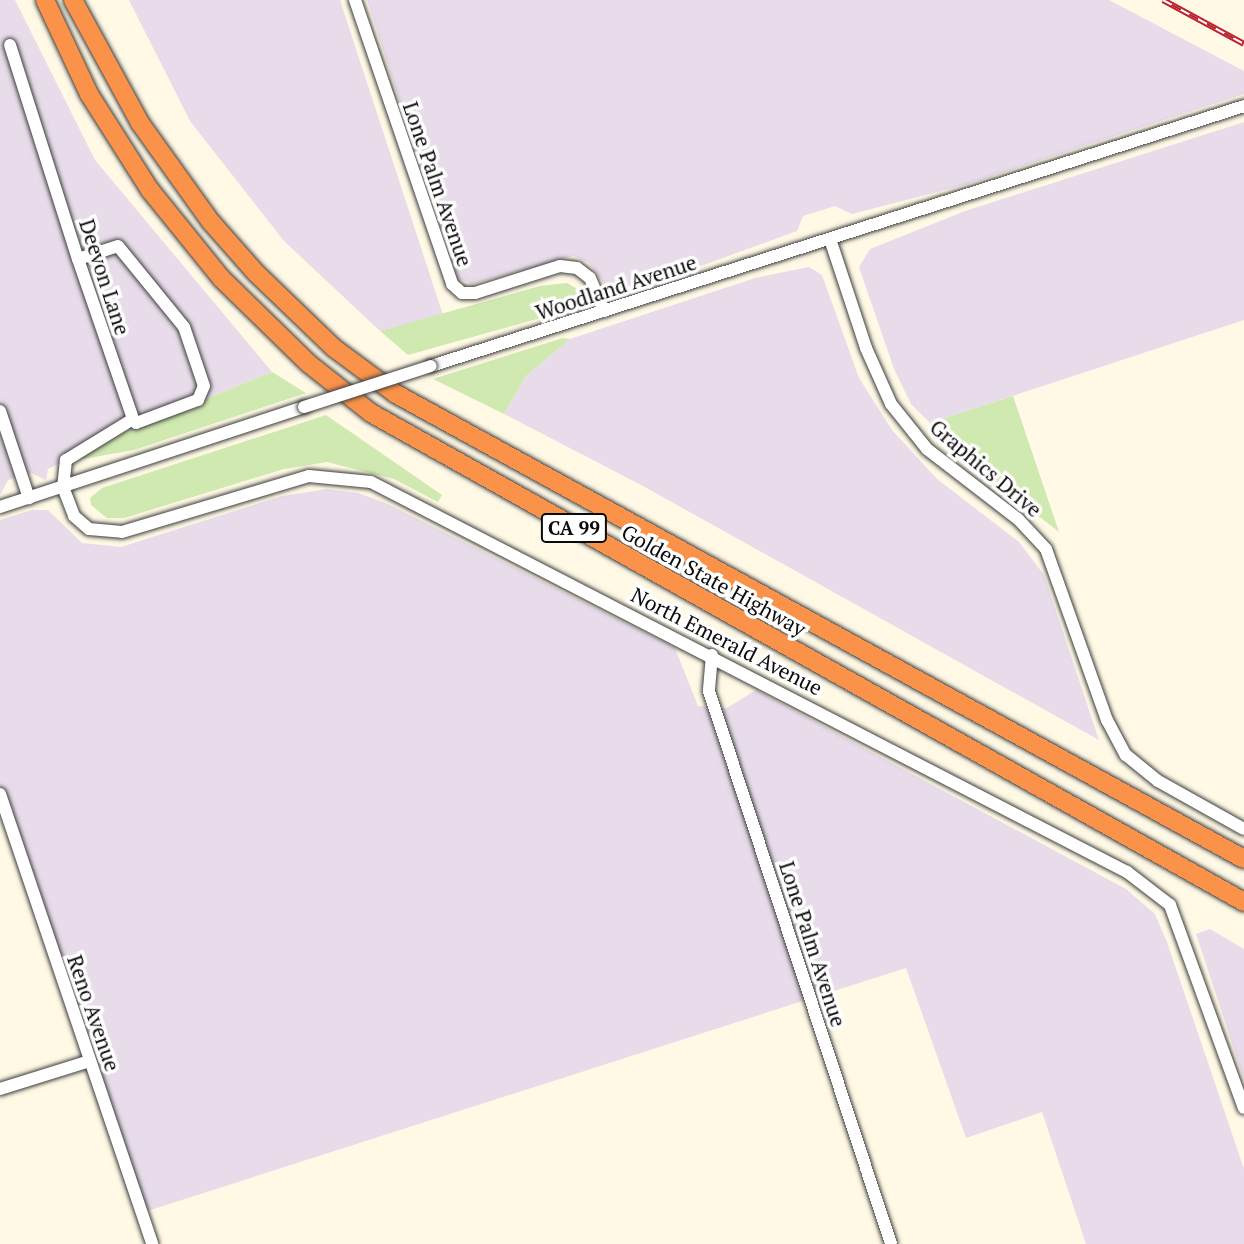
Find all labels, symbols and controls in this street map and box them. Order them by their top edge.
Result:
street label: Lone Palm Avenue [398,98,478,270]
street label: Deevon Lane [74,216,136,338]
street label: Woodland Avenue [532,249,700,325]
street label: Graphics Drive [925,414,1047,522]
road number: CA 99 [541,512,607,544]
street label: Golden State Highway [617,519,811,641]
street label: North Emerald Avenue [627,582,827,700]
street label: Lone Palm Avenue [774,858,852,1030]
street label: Reno Avenue [62,951,126,1075]

